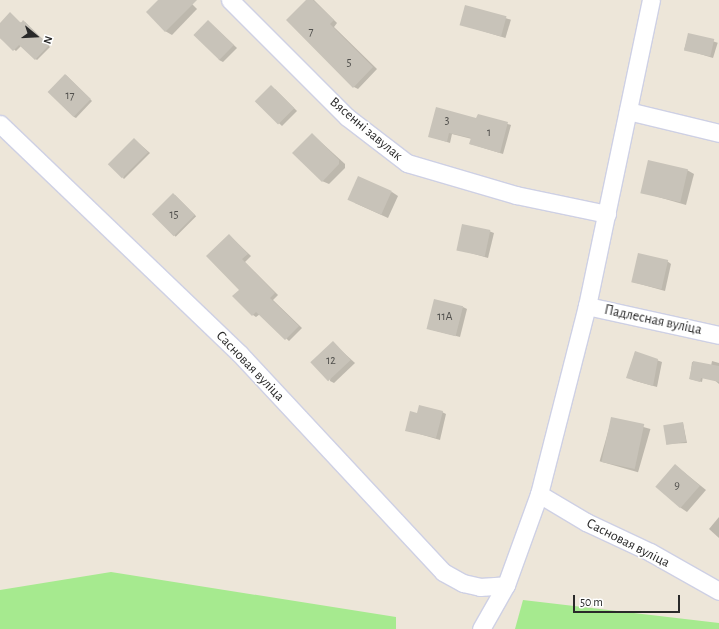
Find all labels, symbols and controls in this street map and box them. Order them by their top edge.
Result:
north arrow [16,16,56,56]
house number: 7 [308,25,314,39]
text: N [41,35,54,45]
house number: 5 [346,56,352,70]
house number: 17 [65,89,75,103]
street label: Вясенні завулак [326,94,406,164]
house number: 3 [445,114,449,128]
house number: 1 [487,126,491,140]
house number: 15 [169,208,179,222]
street label: Падлесная вуліца [603,301,703,339]
house number: 11А [437,310,453,324]
street label: Сасновая вуліца [212,327,288,405]
house number: 12 [326,354,336,368]
house number: 9 [674,479,680,493]
street label: Сасновая вуліца [584,515,672,571]
scale bar [575,587,682,613]
text: 50 m [580,596,603,608]

